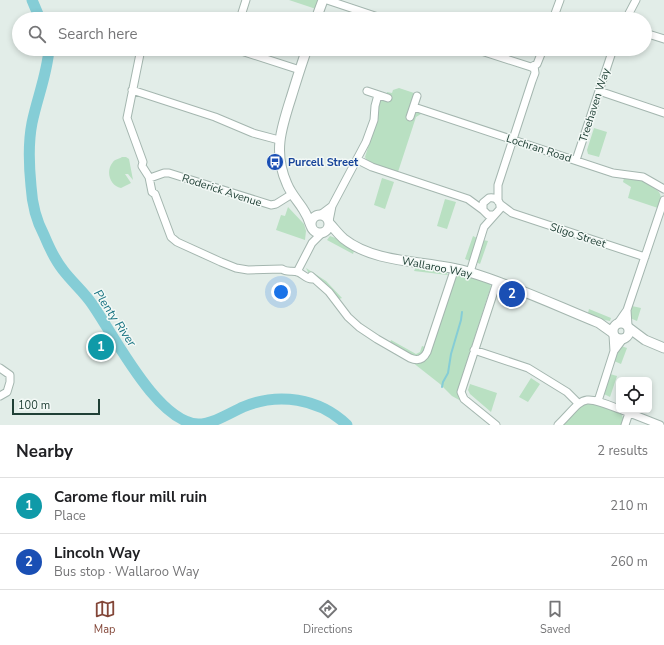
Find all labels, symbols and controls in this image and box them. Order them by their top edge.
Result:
search box [12,12,652,56]
icon: search [26,23,48,45]
text: Search here [58,24,138,44]
street label: Treehaven Way [575,66,614,144]
street label: Lochran Road [504,131,573,166]
bus stop icon: Purcell Street [265,152,285,172]
place label: Purcell Street [288,155,359,170]
street label: Roderick Avenue [180,171,264,210]
street label: Sligo Street [548,219,608,252]
street label: Wallaroo Way [400,253,474,282]
pin: 2 [499,279,525,309]
your location [271,282,291,302]
water label: Plenty River [90,286,140,350]
pin: 1 [88,332,114,362]
map controls [616,377,652,413]
button: locate [616,377,652,413]
scale bar [12,397,100,416]
text: 100 m [18,398,50,413]
text: Nearby [16,440,73,463]
text: 2 results [597,442,648,460]
text: Carome flour mill ruin [54,487,207,507]
text: 1 [25,497,33,515]
text: 210 m [610,497,648,515]
text: Place [54,507,86,525]
text: Lincoln Way [54,543,140,563]
text: 2 [25,553,33,571]
text: 260 m [610,553,648,571]
text: Bus stop · Wallaroo Way [54,563,199,581]
tab: Map [94,598,116,637]
tab: Directions [303,598,353,637]
tab: Saved [540,598,570,637]

